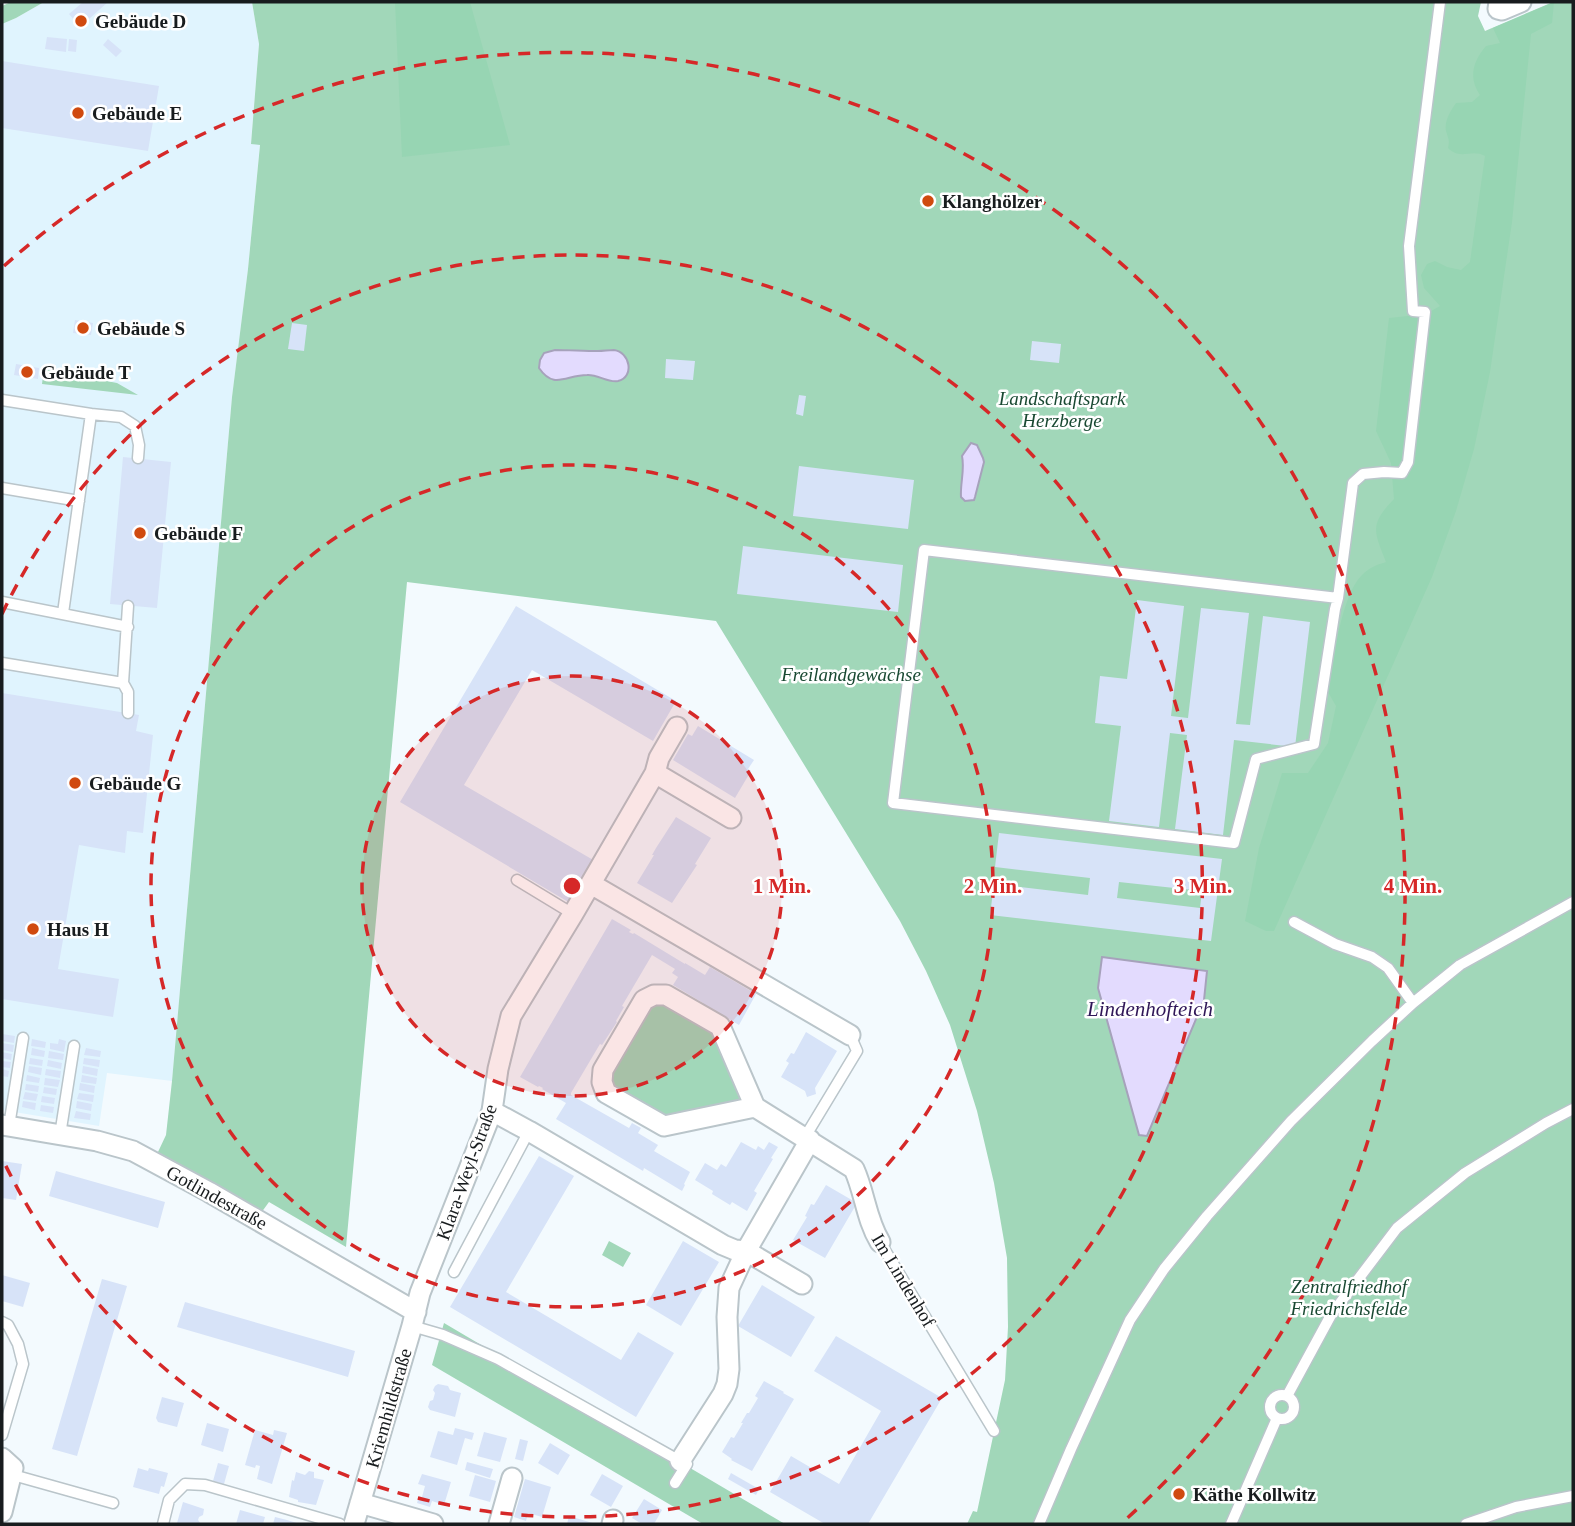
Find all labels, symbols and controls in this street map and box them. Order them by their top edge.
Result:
place label: Gebäude D [95,11,186,32]
marker: Gebäude D [73,13,89,29]
place label: Gebäude E [92,103,182,124]
marker: Gebäude E [70,105,86,121]
place label: Klanghölzer [942,191,1043,212]
marker: Klanghölzer [920,193,936,209]
place label: Gebäude S [97,318,185,339]
marker: Gebäude S [75,320,91,336]
place label: Gebäude T [41,362,131,383]
marker: Gebäude T [19,364,35,380]
park label: Landschaftspark Herzberge [998,388,1126,431]
place label: Gebäude F [154,523,243,544]
marker: Gebäude F [132,525,148,541]
park label: Freilandgewächse [780,664,921,685]
place label: Gebäude G [89,773,182,794]
marker: Gebäude G [67,775,83,791]
centre of rings [560,874,584,898]
text: 1 Min. [753,874,811,898]
text: 2 Min. [964,874,1022,898]
text: 3 Min. [1174,874,1232,898]
text: 4 Min. [1384,874,1442,898]
place label: Haus H [47,919,109,940]
marker: Haus H [25,921,41,937]
water label: Lindenhofteich [1086,997,1213,1021]
street label: Klara-Weyl-Straße [432,1101,501,1243]
street label: Gotlindestraße [163,1161,271,1234]
street label: Im Lindenhof [868,1230,940,1331]
park label: Zentralfriedhof Friedrichsfelde [1289,1276,1410,1319]
street label: Kriemhildstraße [361,1346,416,1470]
place label: Käthe Kollwitz [1193,1484,1317,1505]
marker: Käthe Kollwitz [1171,1486,1187,1502]

